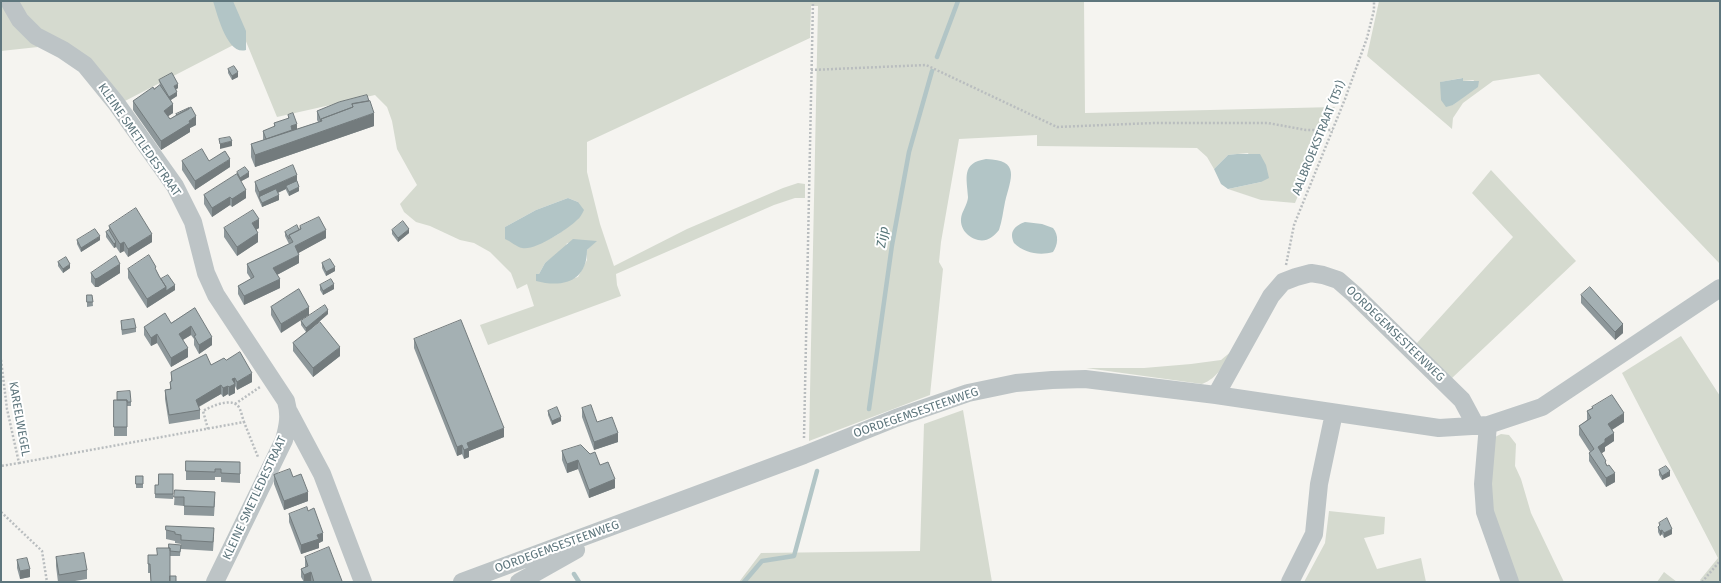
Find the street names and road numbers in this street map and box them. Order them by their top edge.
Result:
street label: AALBROEKSTRAAT (T51) [1289,79,1349,197]
street label: KLEINE SMETLEDESTRAAT [94,81,184,199]
street label: OORDEGEMSESTEENWEG [1343,283,1447,385]
street label: KAREELWEGEL [5,380,33,458]
street label: OORDEGEMSESTEENWEG [852,385,980,441]
street label: KLEINE SMETLEDESTRAAT [220,434,290,562]
street label: OORDEGEMSESTEENWEG [493,518,621,576]

